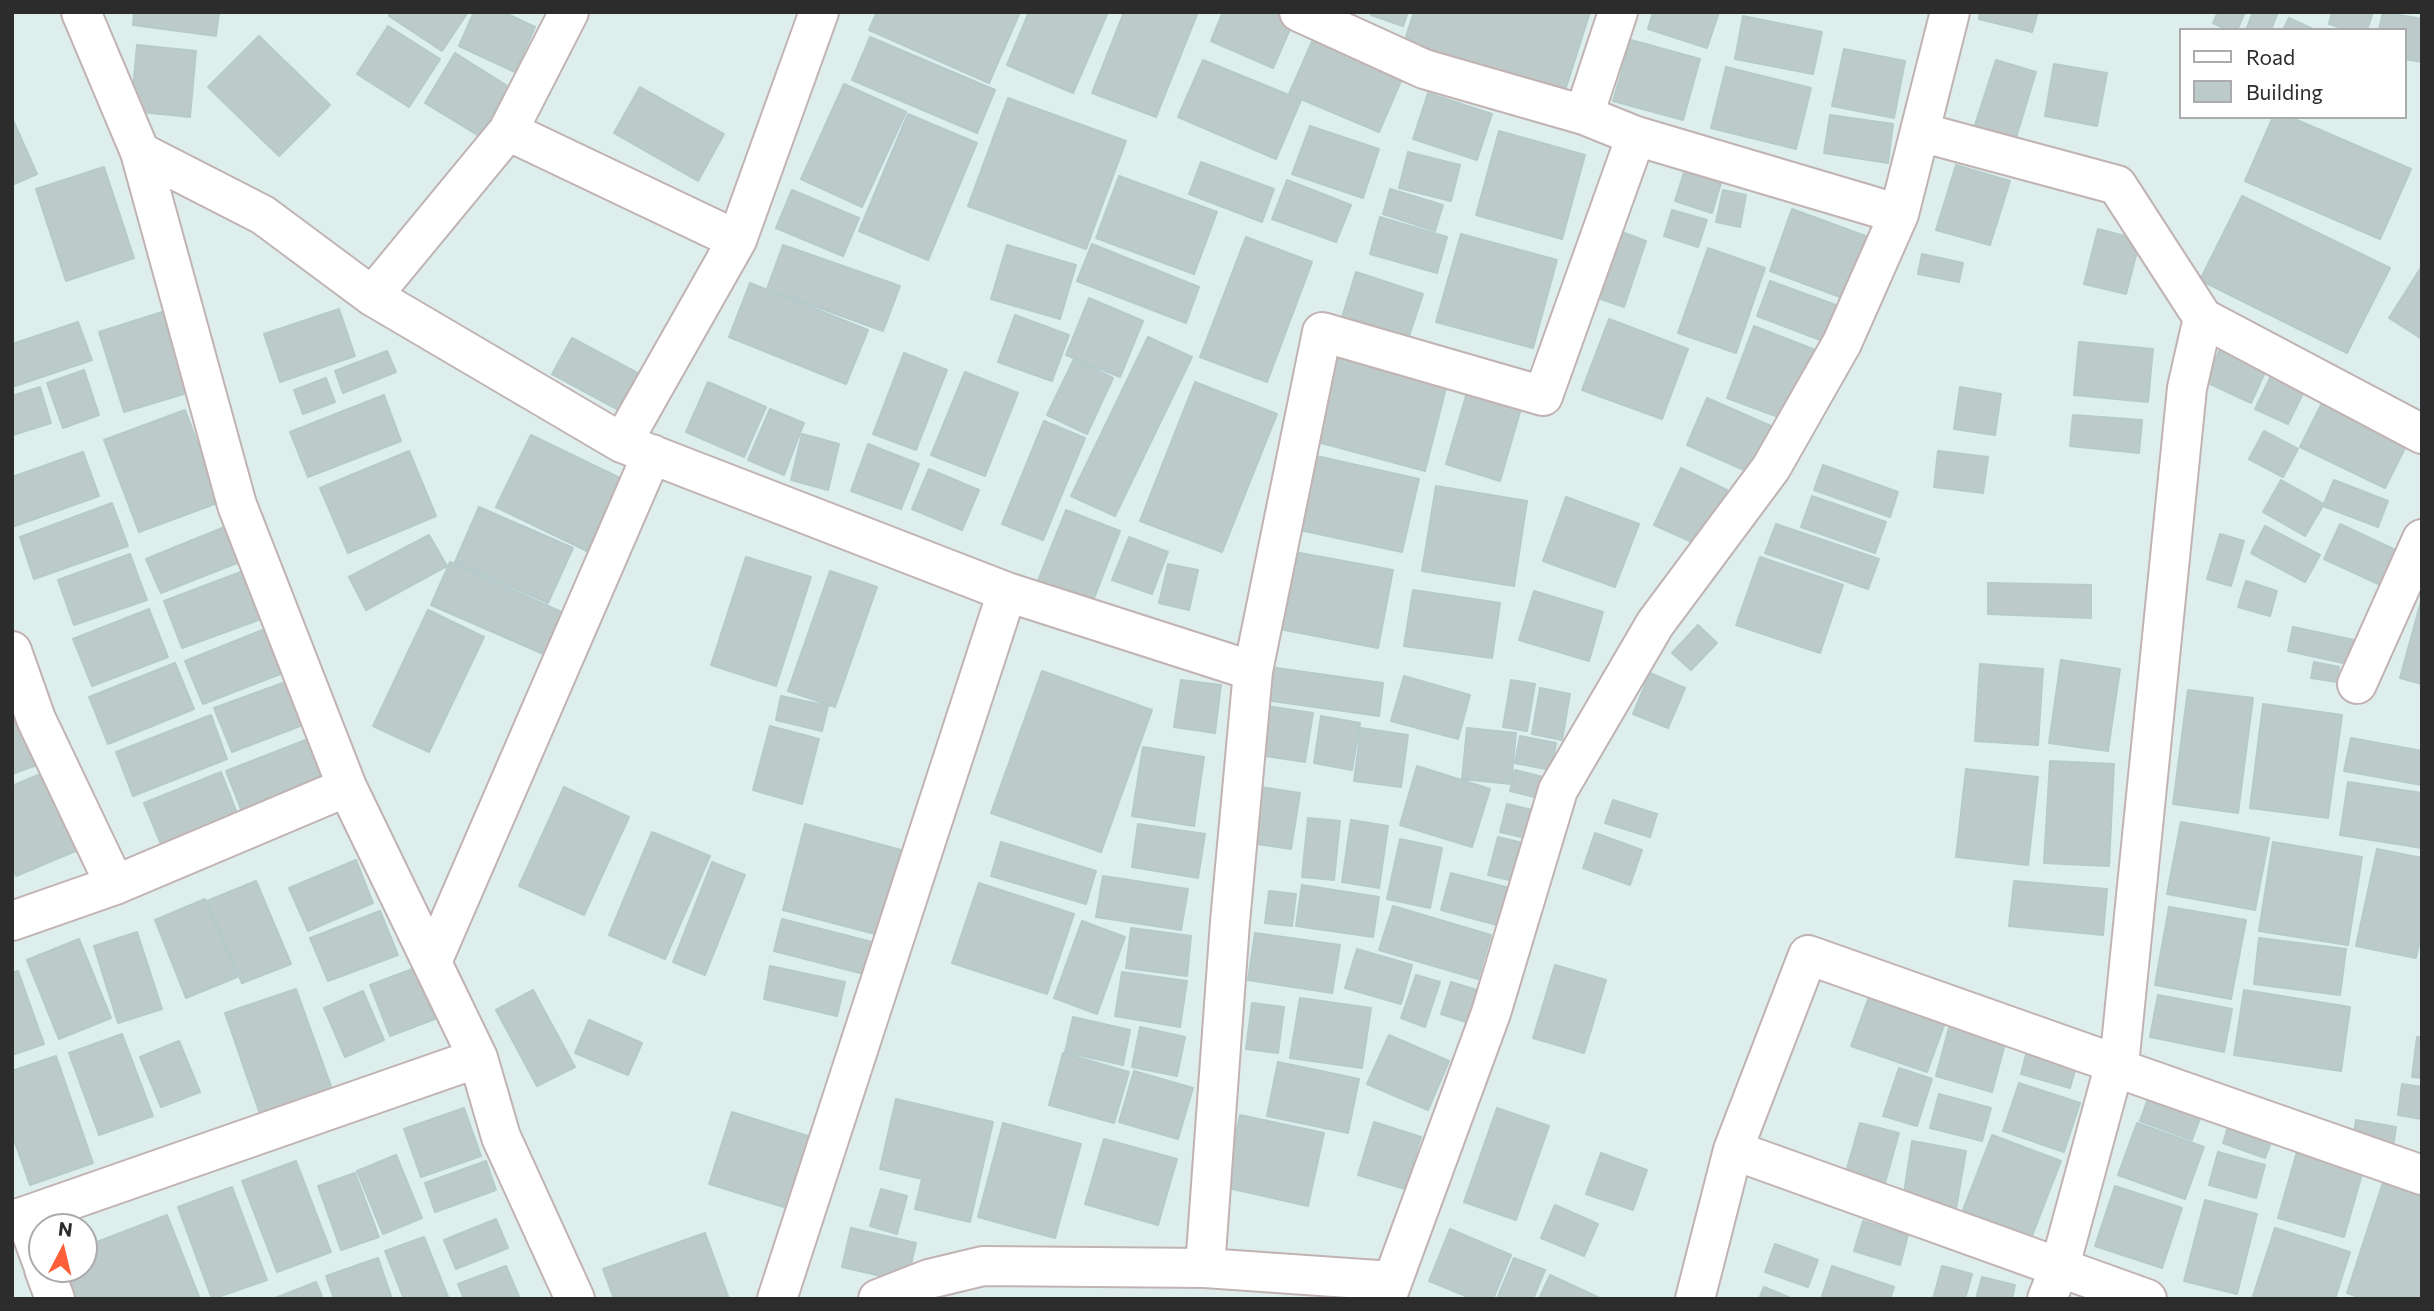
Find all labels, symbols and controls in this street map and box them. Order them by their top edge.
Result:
legend [2178,28,2406,119]
text: Road [2246,44,2295,69]
text: Building [2246,79,2323,104]
north arrow [28,1213,98,1283]
text: N [57,1216,74,1241]

